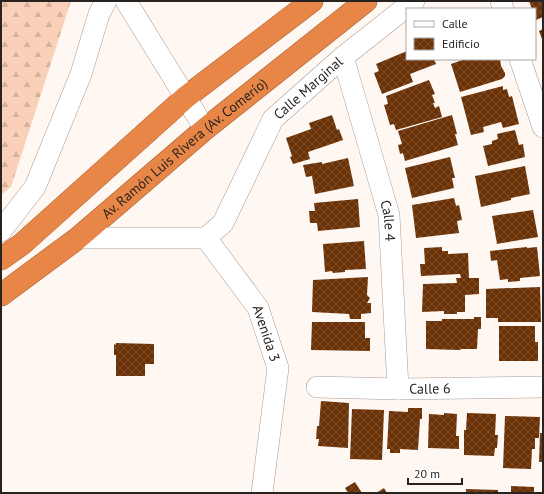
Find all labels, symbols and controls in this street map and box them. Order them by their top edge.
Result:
legend [406,8,536,60]
text: Calle [442,16,468,31]
text: Edificio [442,36,480,51]
street label: Calle Marginal [270,52,347,123]
street label: Av. Ramón Luis Rivera (Av. Comerío) [98,74,271,223]
street label: Calle 4 [376,198,399,242]
street label: Avenida 3 [249,303,284,364]
street label: Calle 6 [409,379,451,398]
scale bar [408,460,462,486]
text: 20 m [414,466,440,481]

